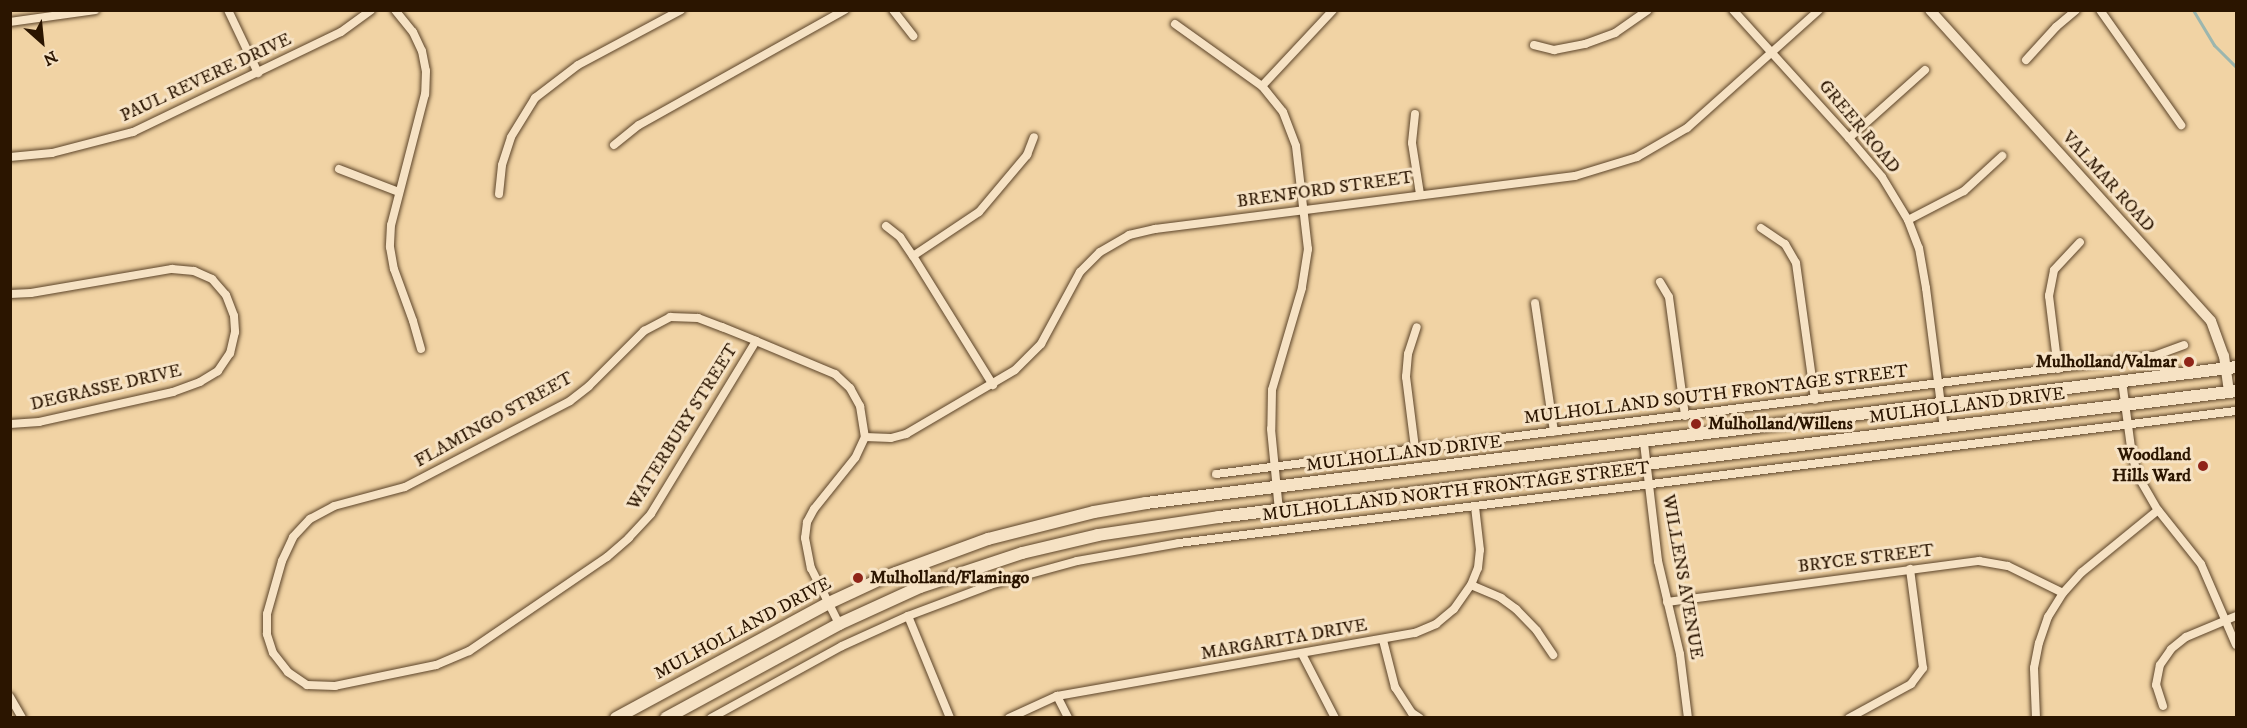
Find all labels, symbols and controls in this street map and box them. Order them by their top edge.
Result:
north arrow [12,12,72,72]
street label: PAUL REVERE DRIVE [117,29,295,127]
text: N [40,46,61,70]
street label: GREER ROAD [1814,76,1904,178]
street label: VALMAR ROAD [2057,127,2159,237]
street label: BRENFORD STREET [1235,167,1415,213]
street label: WATERBURY STREET [623,340,743,514]
place label: Mulholland/Valmar [2036,351,2177,373]
marker: Mulholland/Valmar [2182,355,2196,369]
street label: DEGRASSE DRIVE [28,360,184,416]
street label: MULHOLLAND SOUTH FRONTAGE STREET [1523,361,1909,429]
street label: FLAMINGO STREET [411,368,577,472]
street label: MULHOLLAND DRIVE [1868,383,2066,429]
place label: Mulholland/Willens [1708,413,1853,435]
marker: Mulholland/Willens [1689,417,1703,431]
street label: MULHOLLAND DRIVE [1305,431,1503,477]
place label: Woodland Hills Ward [2112,445,2191,488]
street label: MULHOLLAND NORTH FRONTAGE STREET [1261,457,1651,527]
marker: Woodland Hills Ward [2196,459,2210,473]
street label: WILLENS AVENUE [1657,493,1707,661]
street label: BRYCE STREET [1797,540,1935,578]
place label: Mulholland/Flamingo [870,567,1029,589]
marker: Mulholland/Flamingo [851,571,865,585]
street label: MULHOLLAND DRIVE [651,573,835,685]
street label: MARGARITA DRIVE [1199,615,1369,665]

